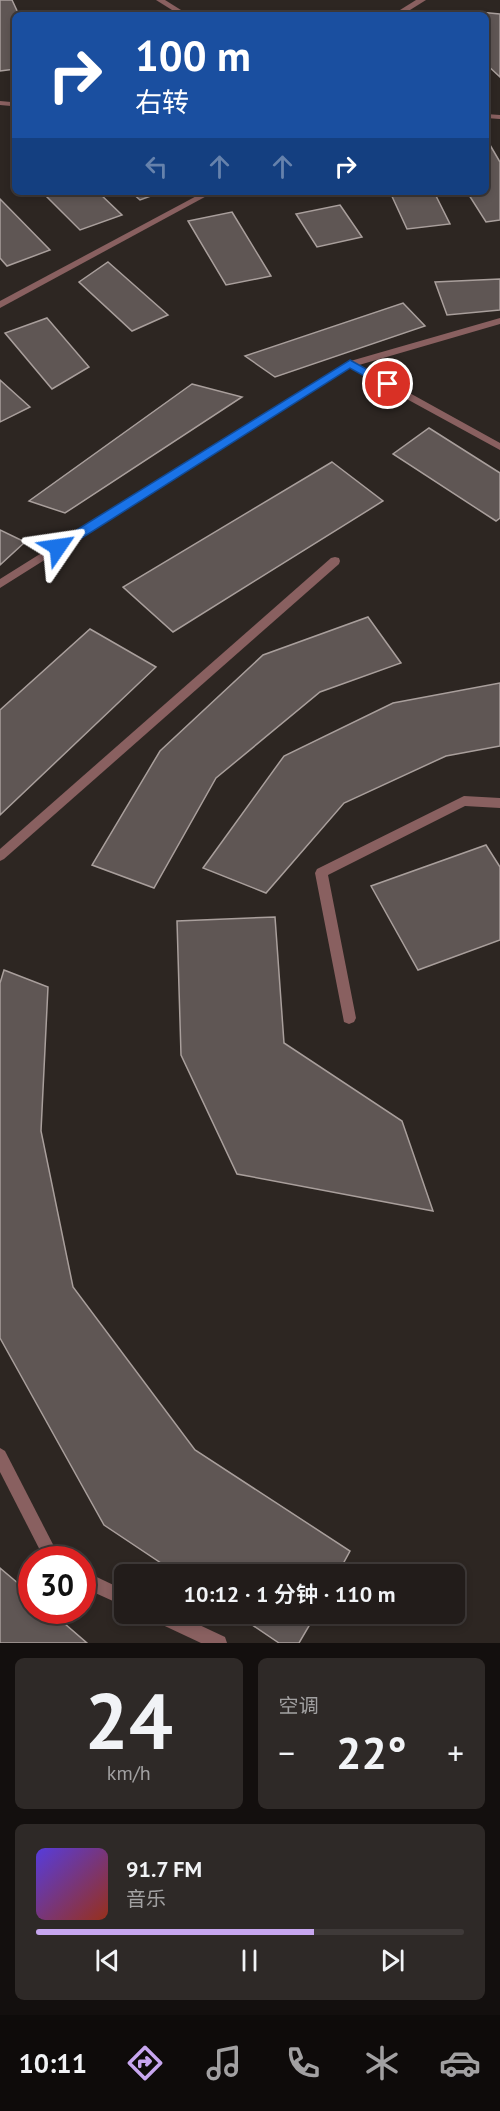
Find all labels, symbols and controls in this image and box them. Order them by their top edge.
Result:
text: 100 m [135,28,251,83]
icon: right [36,36,114,114]
text: 右转 [135,85,189,119]
icon: left [140,150,173,183]
icon: ahead [203,150,236,183]
icon: ahead [266,150,299,183]
icon: right [329,150,362,183]
pin [362,358,413,409]
icon: arrive [371,367,404,400]
position arrow [26,515,90,579]
speed limit sign: 30 [18,1546,96,1624]
text: 10:12 · 1 分钟 · 110 m [184,1580,395,1608]
text: 24 [85,1670,173,1771]
text: 空调 [279,1693,319,1719]
text: 22° [336,1723,407,1781]
text: − [279,1731,295,1774]
text: + [447,1731,464,1774]
text: km/h [107,1760,151,1786]
text: 91.7 FM [126,1855,202,1883]
text: 音乐 [126,1886,166,1912]
icon: previous [91,1944,124,1977]
icon: pause [233,1944,266,1977]
icon: next [376,1944,409,1977]
icon: directions [124,2042,166,2084]
icon: music [203,2042,245,2084]
icon: phone [282,2042,324,2084]
icon: climate [361,2042,403,2084]
icon: car [439,2042,481,2084]
text: 10:11 [18,2046,87,2080]

